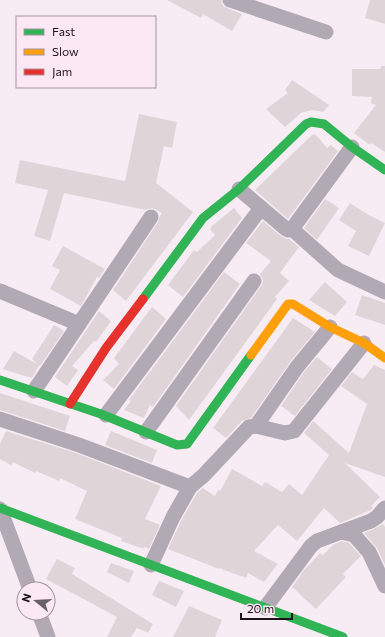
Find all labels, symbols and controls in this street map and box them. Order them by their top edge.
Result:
legend [16,16,156,88]
text: Fast [52,24,75,38]
text: Slow [52,44,79,58]
text: Jam [52,64,72,79]
north arrow [16,581,56,621]
text: N [19,592,33,604]
scale bar [241,595,292,621]
text: 20 m [247,601,274,615]

